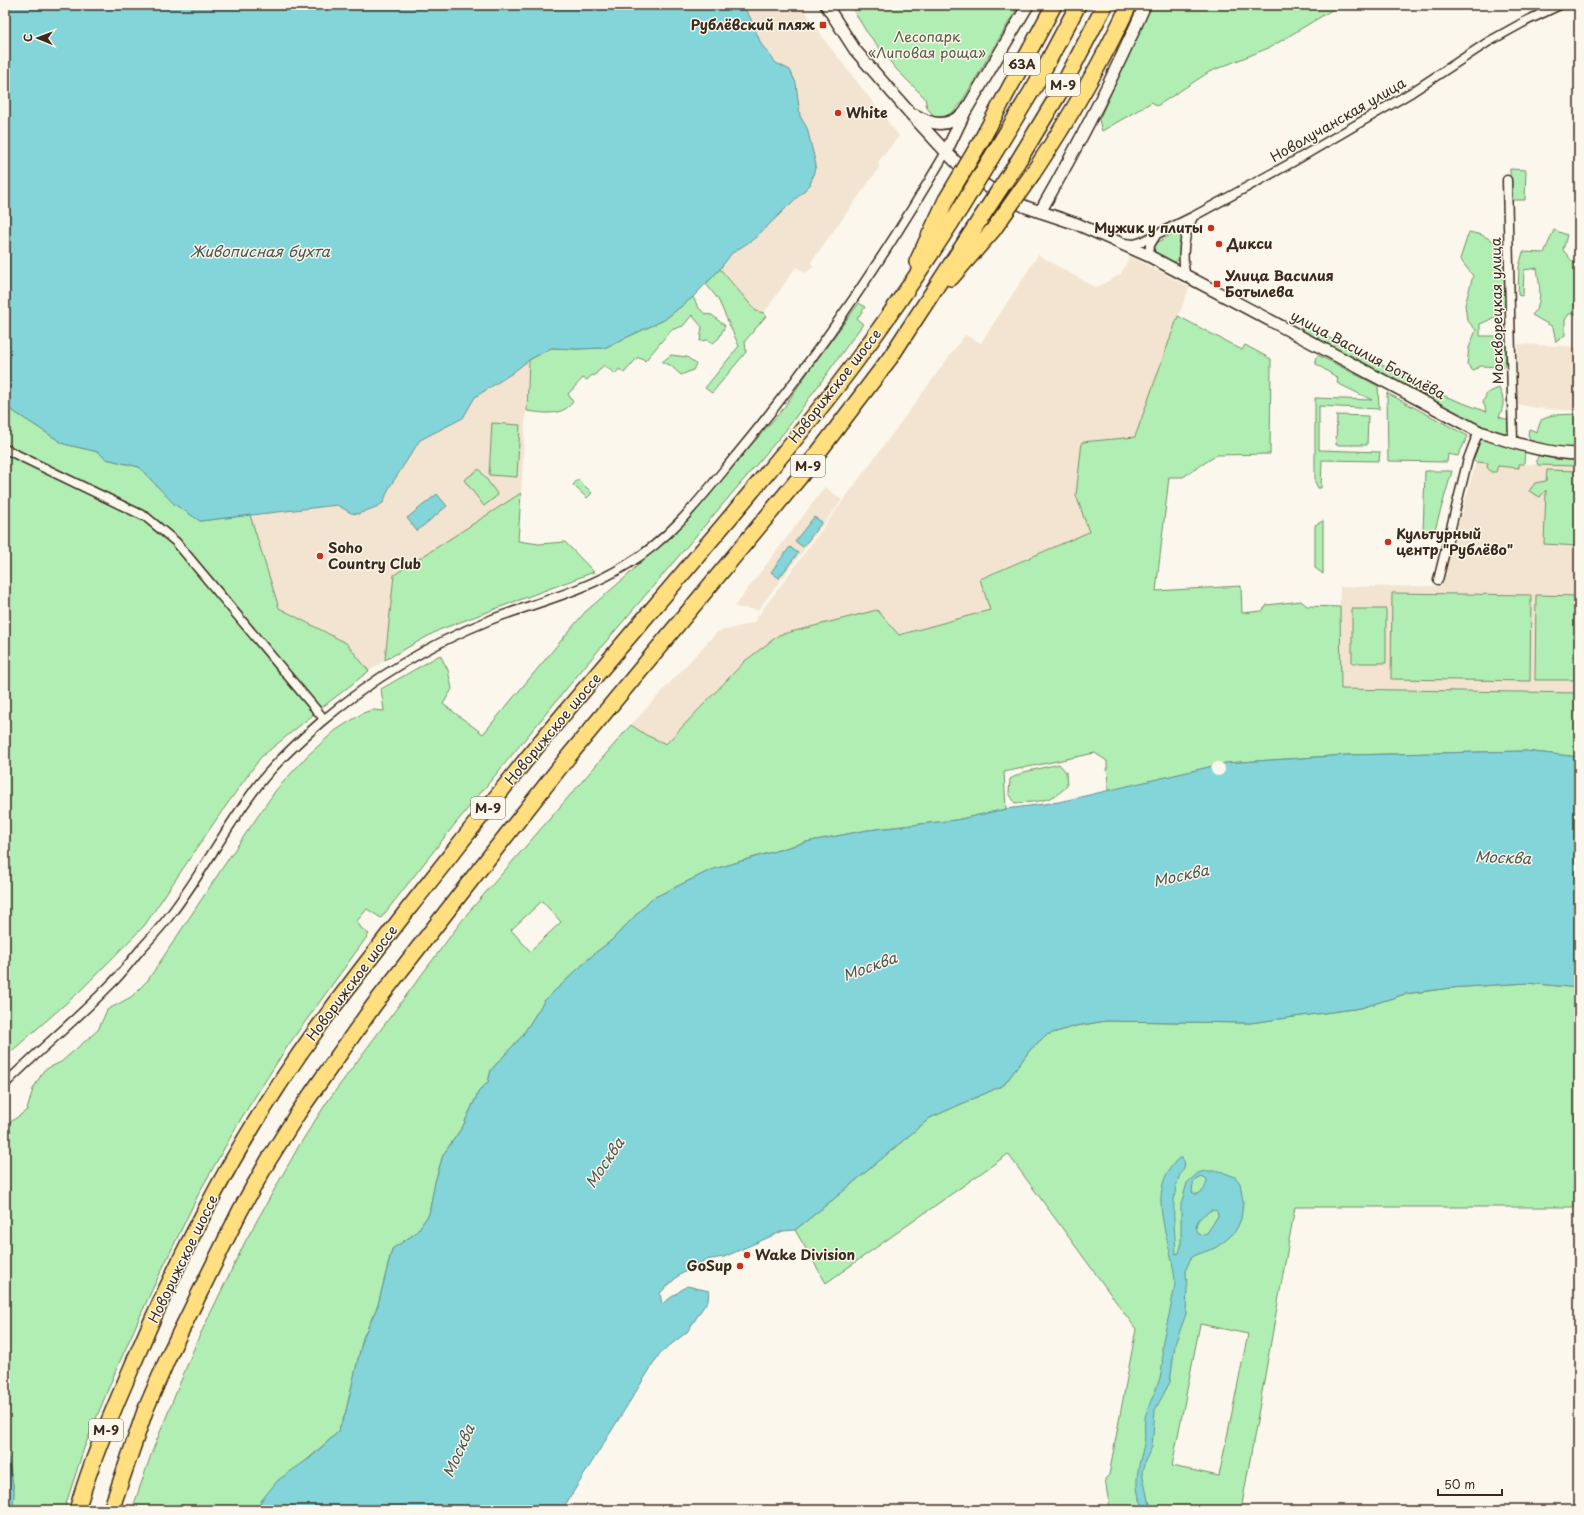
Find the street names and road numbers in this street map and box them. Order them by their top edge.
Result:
road number: 63A [1004,53,1040,75]
street label: Новолучанская улица [1266,72,1410,167]
road number: М-9 [1046,74,1080,96]
street label: Москворецкая улица [1485,237,1508,385]
street label: улица Василия Ботылёва [1287,305,1450,405]
street label: Новорижское шоссе [783,324,886,447]
road number: М-9 [791,455,825,477]
street label: Новорижское шоссе [499,668,606,789]
road number: М-9 [471,797,505,819]
street label: Новорижское шоссе [301,920,402,1045]
street label: Новорижское шоссе [142,1191,223,1326]
road number: М-9 [89,1419,123,1441]

